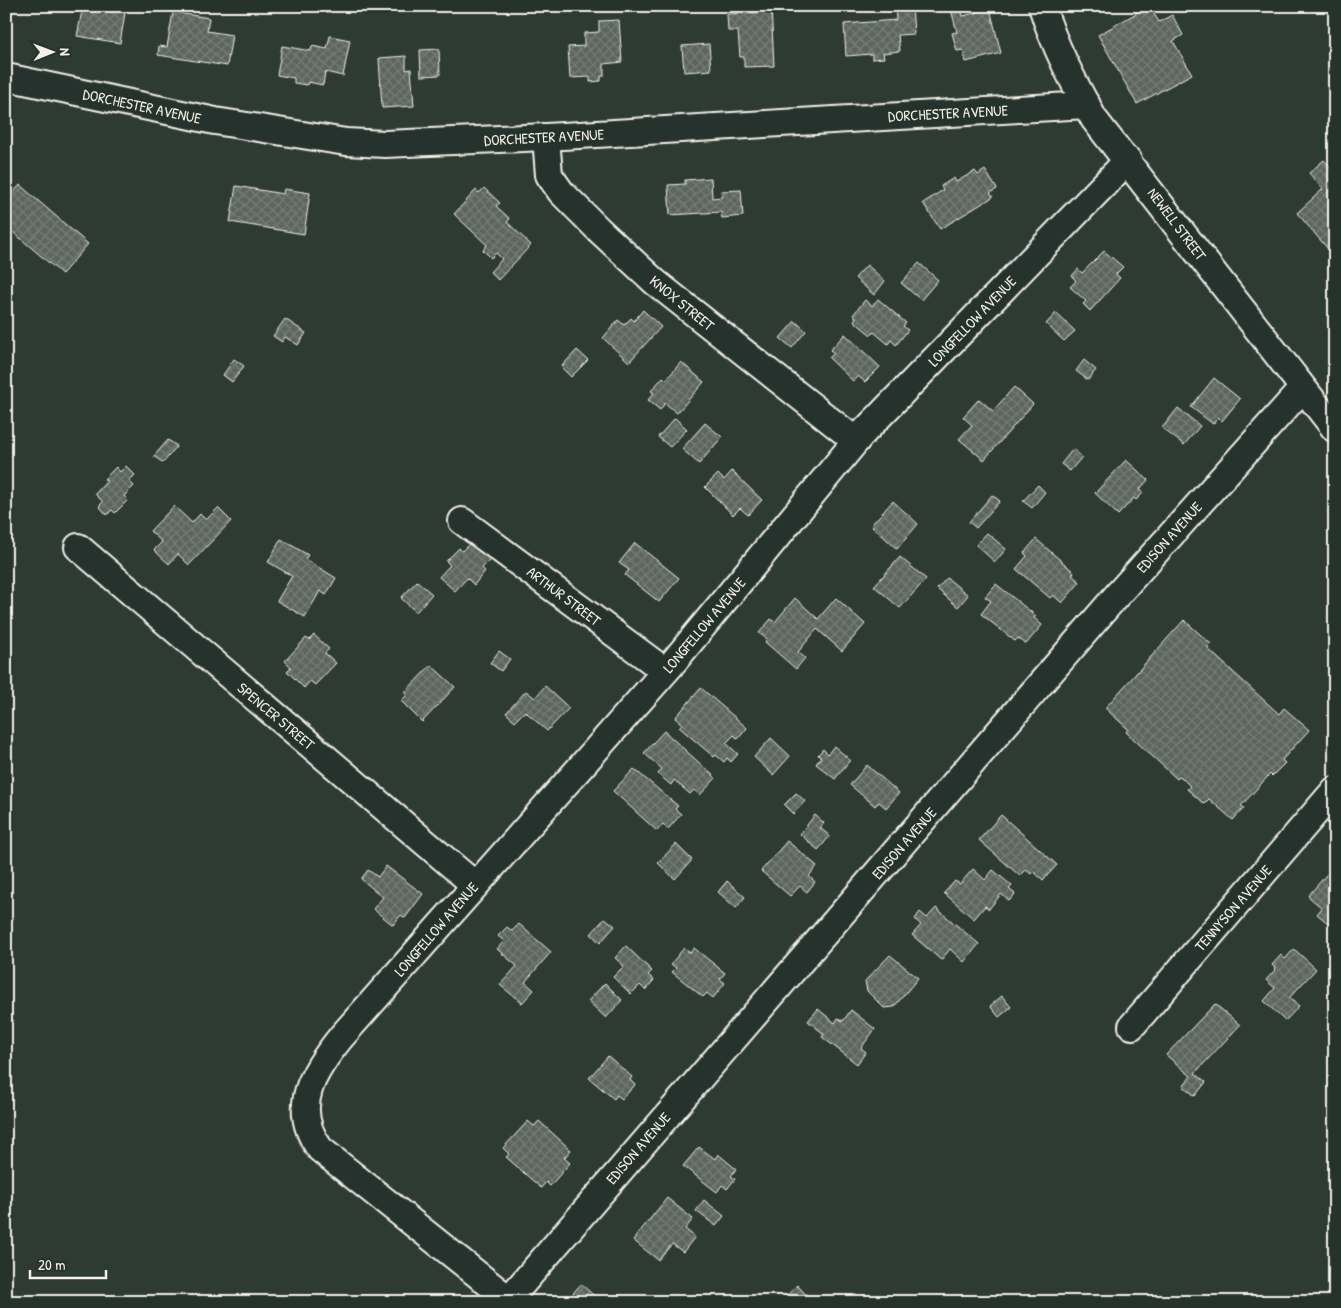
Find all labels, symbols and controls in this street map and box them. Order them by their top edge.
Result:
north arrow [28,28,78,78]
text: N [56,48,75,56]
street label: DORCHESTER AVENUE [81,83,203,129]
street label: DORCHESTER AVENUE [887,99,1009,127]
street label: DORCHESTER AVENUE [483,123,605,151]
street label: NEWELL STREET [1143,183,1212,265]
street label: KNOX STREET [645,270,720,336]
street label: LONGFELLOW AVENUE [923,271,1021,371]
street label: EDISON AVENUE [1131,497,1207,577]
street label: ARTHUR STREET [523,561,606,631]
street label: LONGFELLOW AVENUE [658,572,750,677]
street label: SPENCER STREET [233,677,320,755]
street label: EDISON AVENUE [867,802,941,884]
street label: TENNYSON AVENUE [1190,860,1277,956]
street label: LONGFELLOW AVENUE [389,877,483,981]
street label: EDISON AVENUE [601,1107,675,1189]
scale bar [30,1248,106,1280]
text: 20 m [38,1254,65,1275]

